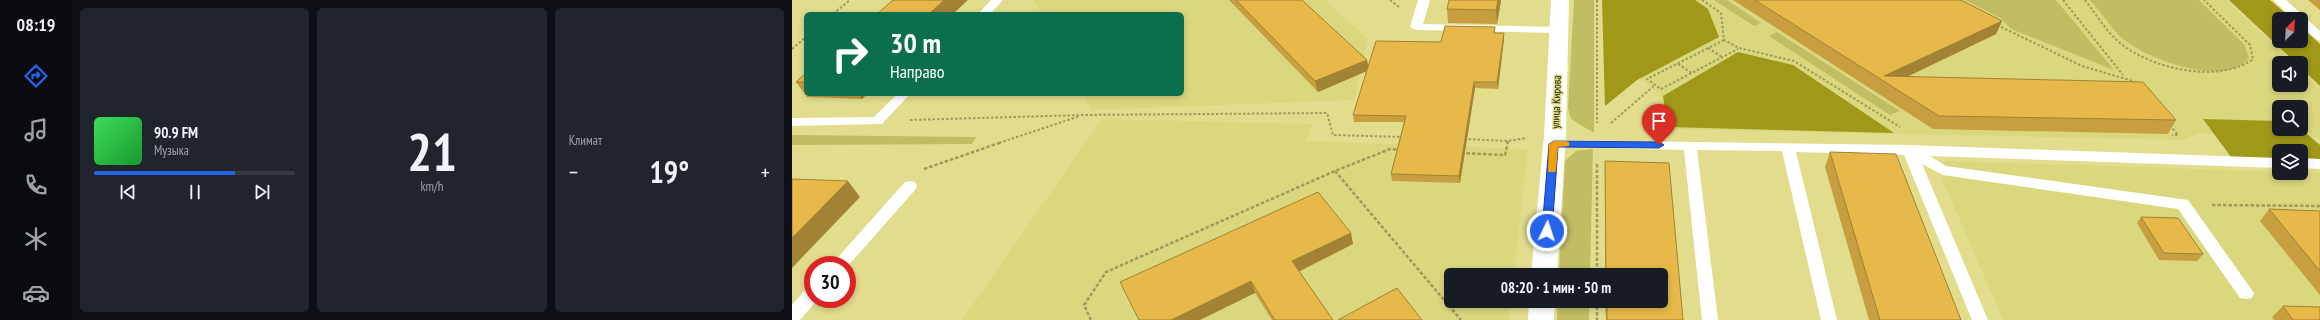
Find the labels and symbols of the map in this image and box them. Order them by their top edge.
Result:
north arrow [2272,12,2308,48]
street label: улица Кирова [1548,75,1564,129]
pin [1642,104,1676,145]
position arrow [1526,210,1568,252]
speed limit sign: 30 [804,256,856,308]

